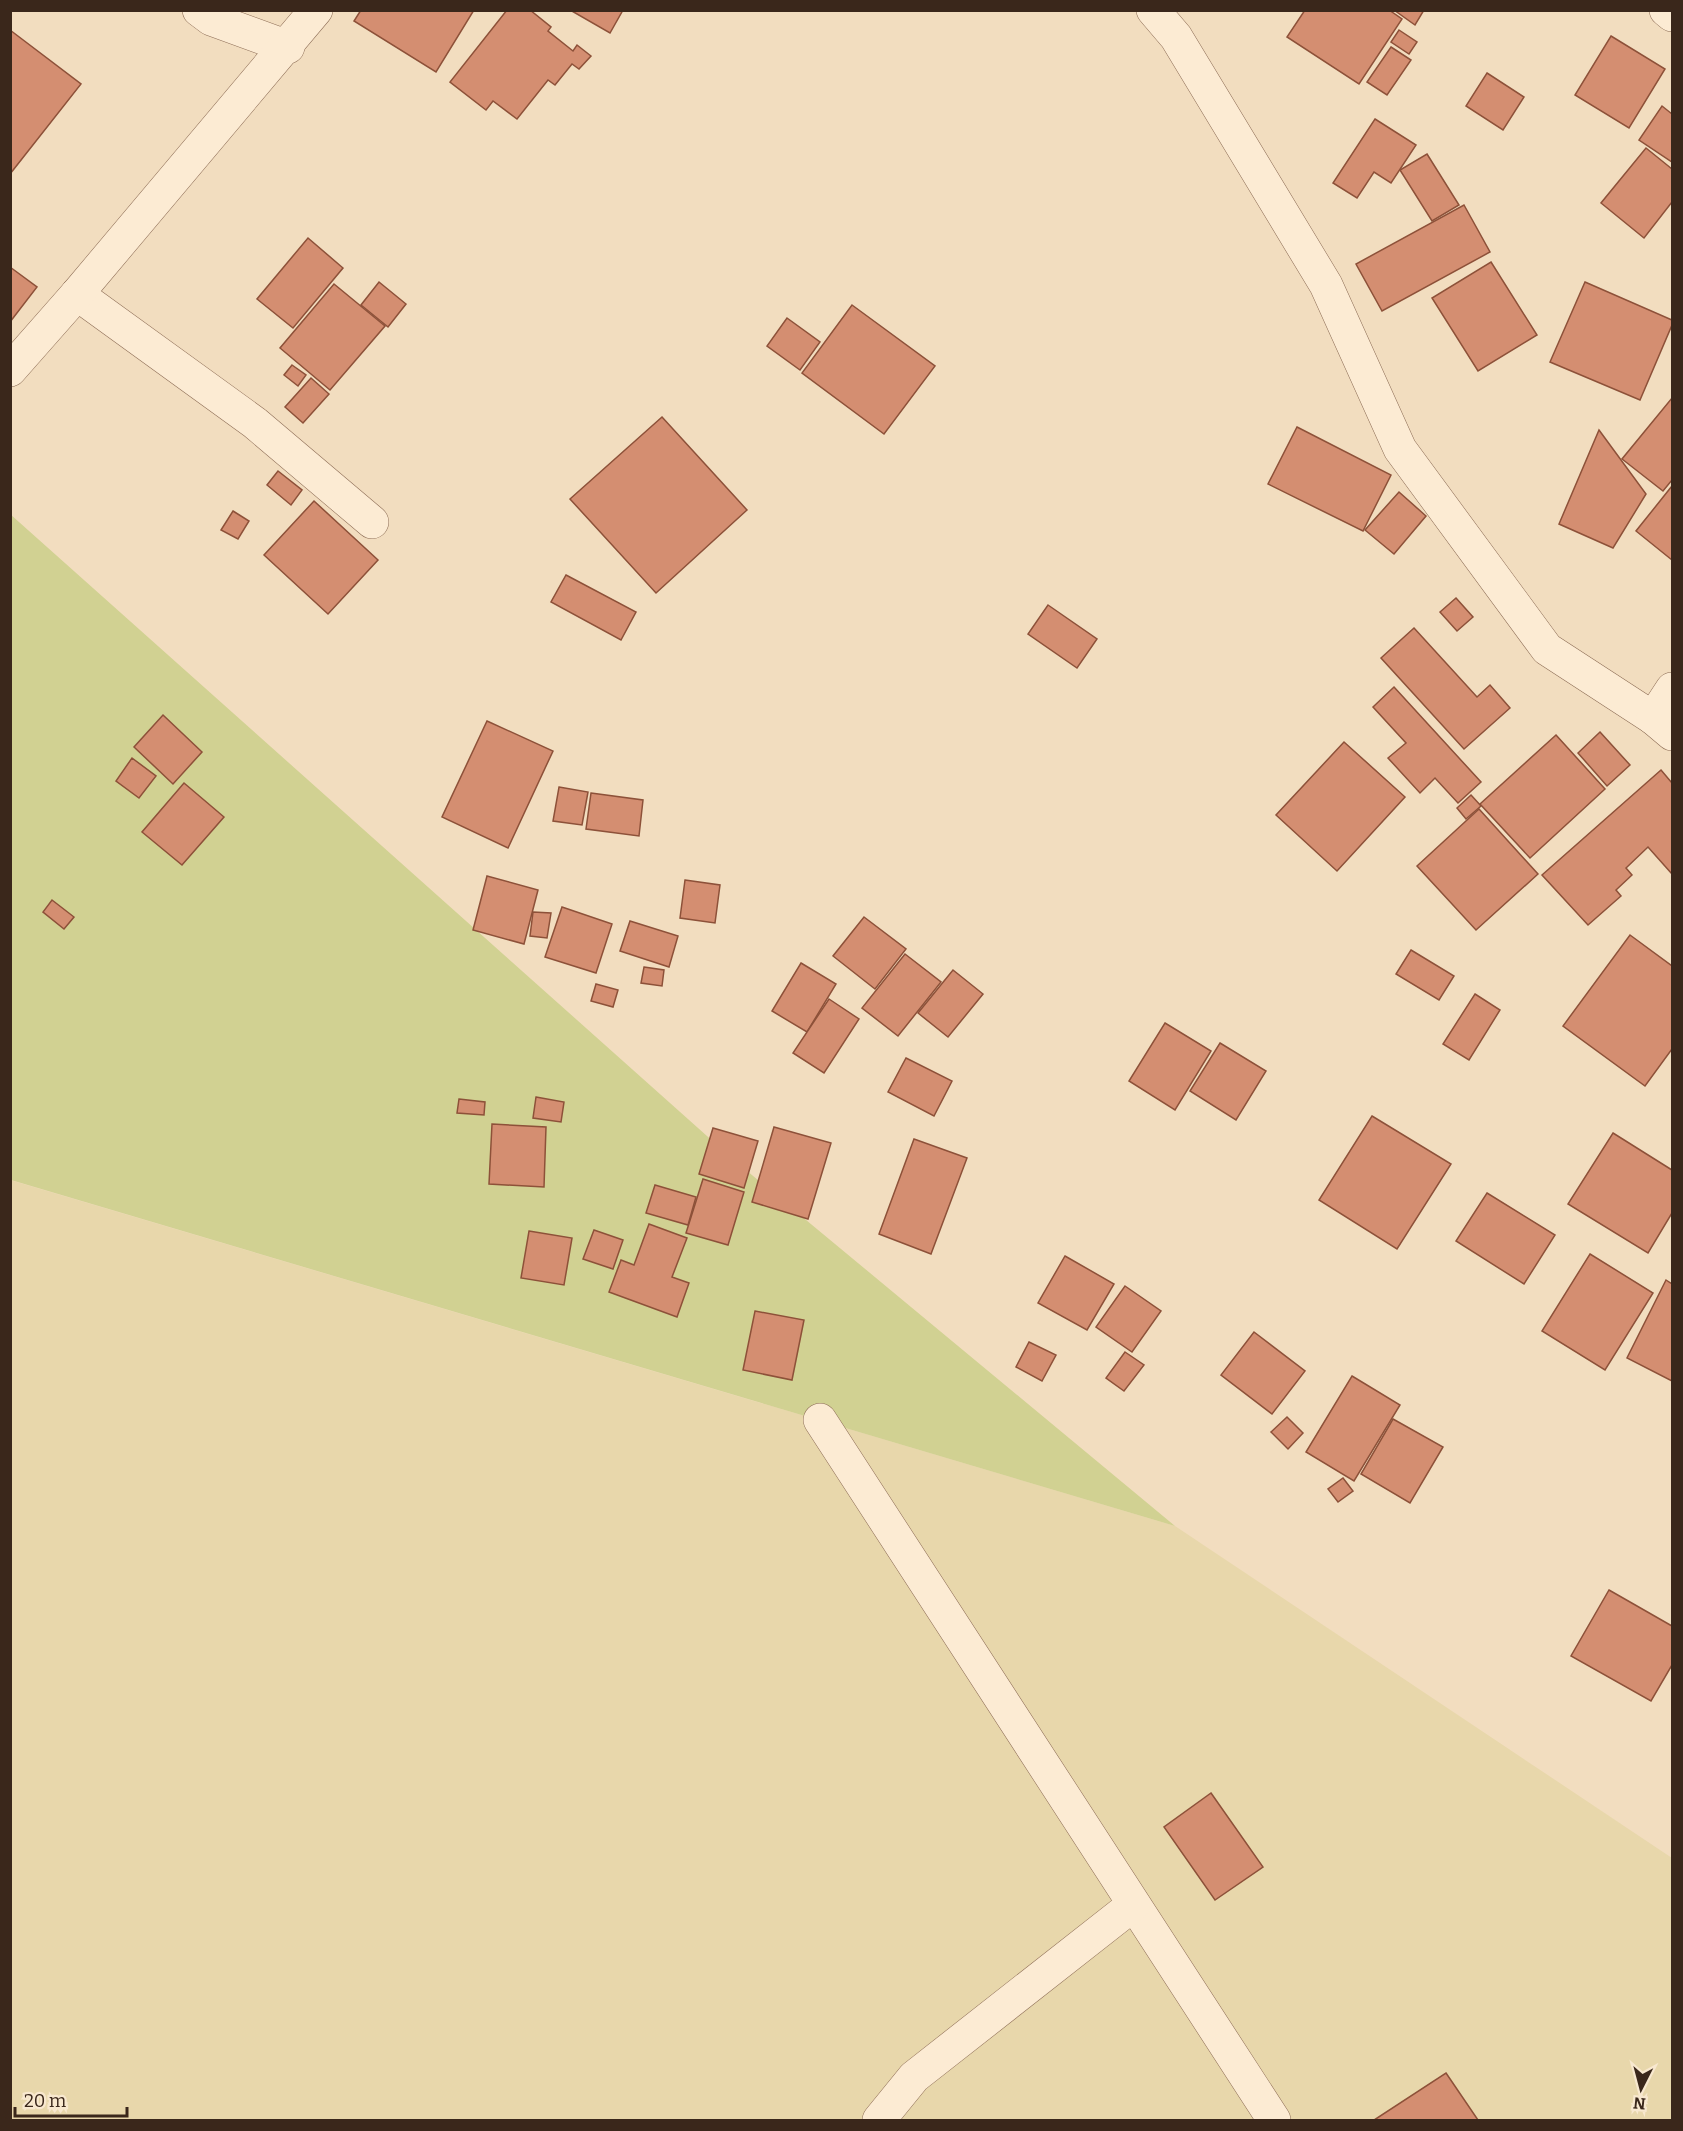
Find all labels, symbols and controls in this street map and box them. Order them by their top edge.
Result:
north arrow [1611,2059,1671,2119]
scale bar [15,2080,128,2118]
text: 20 m [24,2090,66,2112]
text: N [1632,2093,1647,2114]

